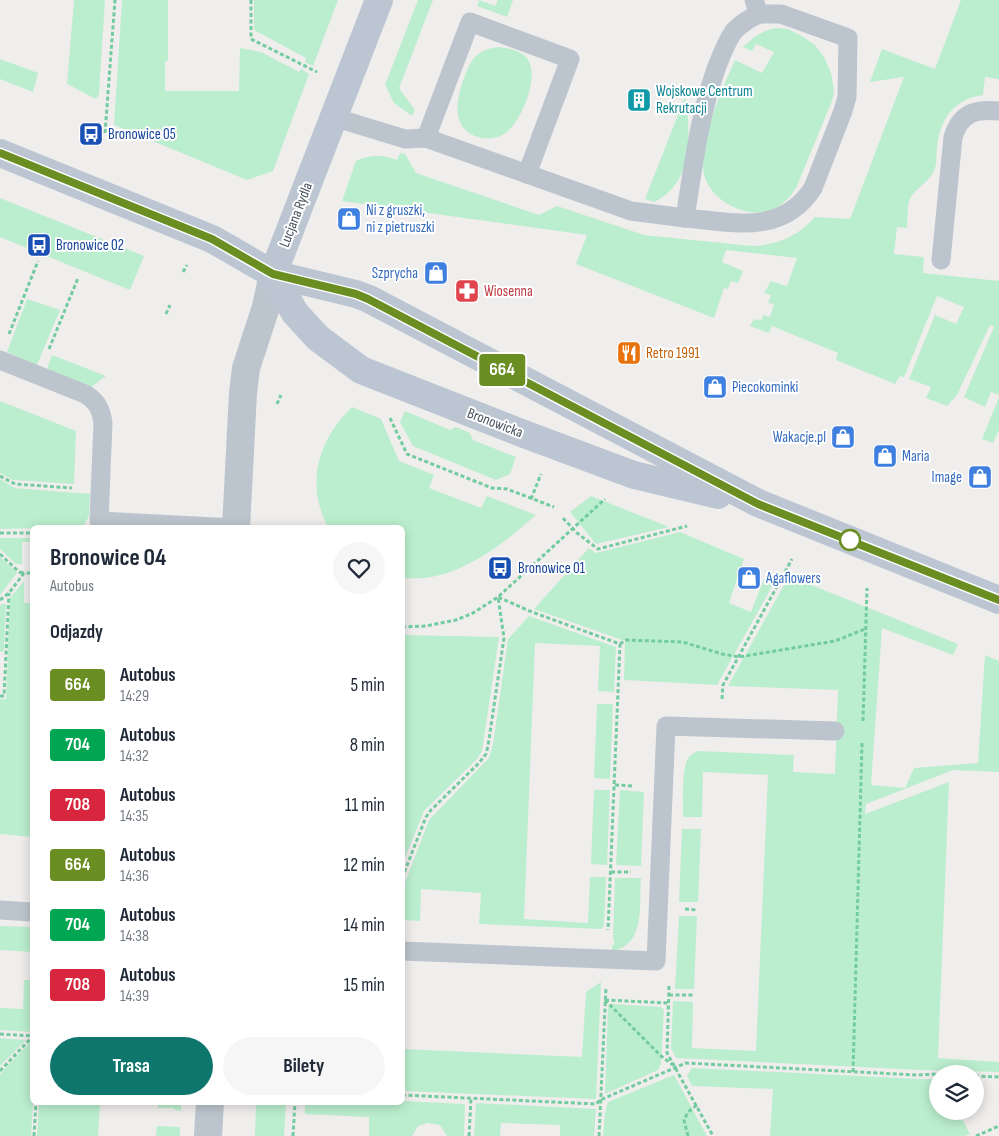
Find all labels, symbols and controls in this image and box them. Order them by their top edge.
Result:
place label: Wojskowe Centrum Rekrutacji [656,82,753,118]
building icon: Wojskowe Centrum Rekrutacji [626,87,652,113]
bus stop icon: Bronowice 05 [78,121,104,147]
place label: Bronowice 05 [108,125,176,144]
street label: Lucjana Rydla [275,180,317,250]
place label: Ni z gruszki, ni z pietruszki [366,201,435,237]
shop icon: Ni z gruszki, ni z pietruszki [336,206,362,232]
bus stop icon: Bronowice 02 [26,232,52,258]
place label: Bronowice 02 [56,236,124,255]
shop icon: Szprycha [423,260,449,286]
place label: Szprycha [372,264,418,283]
pharmacy icon: Wiosenna [454,278,480,304]
place label: Wiosenna [484,282,533,301]
restaurant icon: Retro 1991 [616,340,642,366]
place label: Retro 1991 [646,344,701,363]
line badge: 664 [473,354,531,386]
text: 664 [489,359,515,380]
shop icon: Piecokominki [702,374,728,400]
place label: Piecokominki [732,378,799,397]
street label: Bronowicka [464,404,526,442]
shop icon: Wakacje.pl [830,424,856,450]
place label: Wakacje.pl [773,428,826,447]
shop icon: Maria [872,443,898,469]
place label: Maria [902,447,930,466]
shop icon: Image [967,464,993,490]
place label: Image [932,468,962,487]
unlabelled marker [839,529,861,551]
button: heart [333,542,385,594]
text: Bronowice 04 [50,543,166,572]
bus stop icon: Bronowice 01 [487,555,513,581]
place label: Bronowice 01 [518,559,586,578]
shop icon: Agaflowers [736,565,762,591]
place label: Agaflowers [765,569,821,588]
text: Autobus [50,577,94,596]
text: Odjazdy [50,621,103,644]
text: Autobus [120,664,176,687]
text: 664 [65,674,90,695]
text: 5 min [350,674,385,697]
text: 14:29 [120,687,149,706]
text: Autobus [120,724,176,747]
text: 704 [65,734,90,755]
text: 8 min [350,734,385,757]
text: 14:32 [120,747,149,766]
text: Autobus [120,784,176,807]
text: 708 [65,794,90,815]
text: 11 min [345,794,385,817]
text: 14:35 [120,807,148,826]
text: Autobus [120,844,176,867]
text: 664 [65,854,90,875]
text: 12 min [343,854,385,877]
text: 14:36 [120,867,149,886]
text: Autobus [120,904,176,927]
text: 704 [65,914,90,935]
text: 14 min [344,914,385,937]
text: 14:38 [120,927,149,946]
text: Autobus [120,964,176,987]
text: 708 [65,974,90,995]
text: 15 min [344,974,385,997]
text: 14:39 [120,987,149,1006]
button: Trasa [50,1037,213,1095]
button: Bilety [223,1037,385,1095]
map controls [929,1065,984,1120]
button: layers [929,1065,984,1120]

